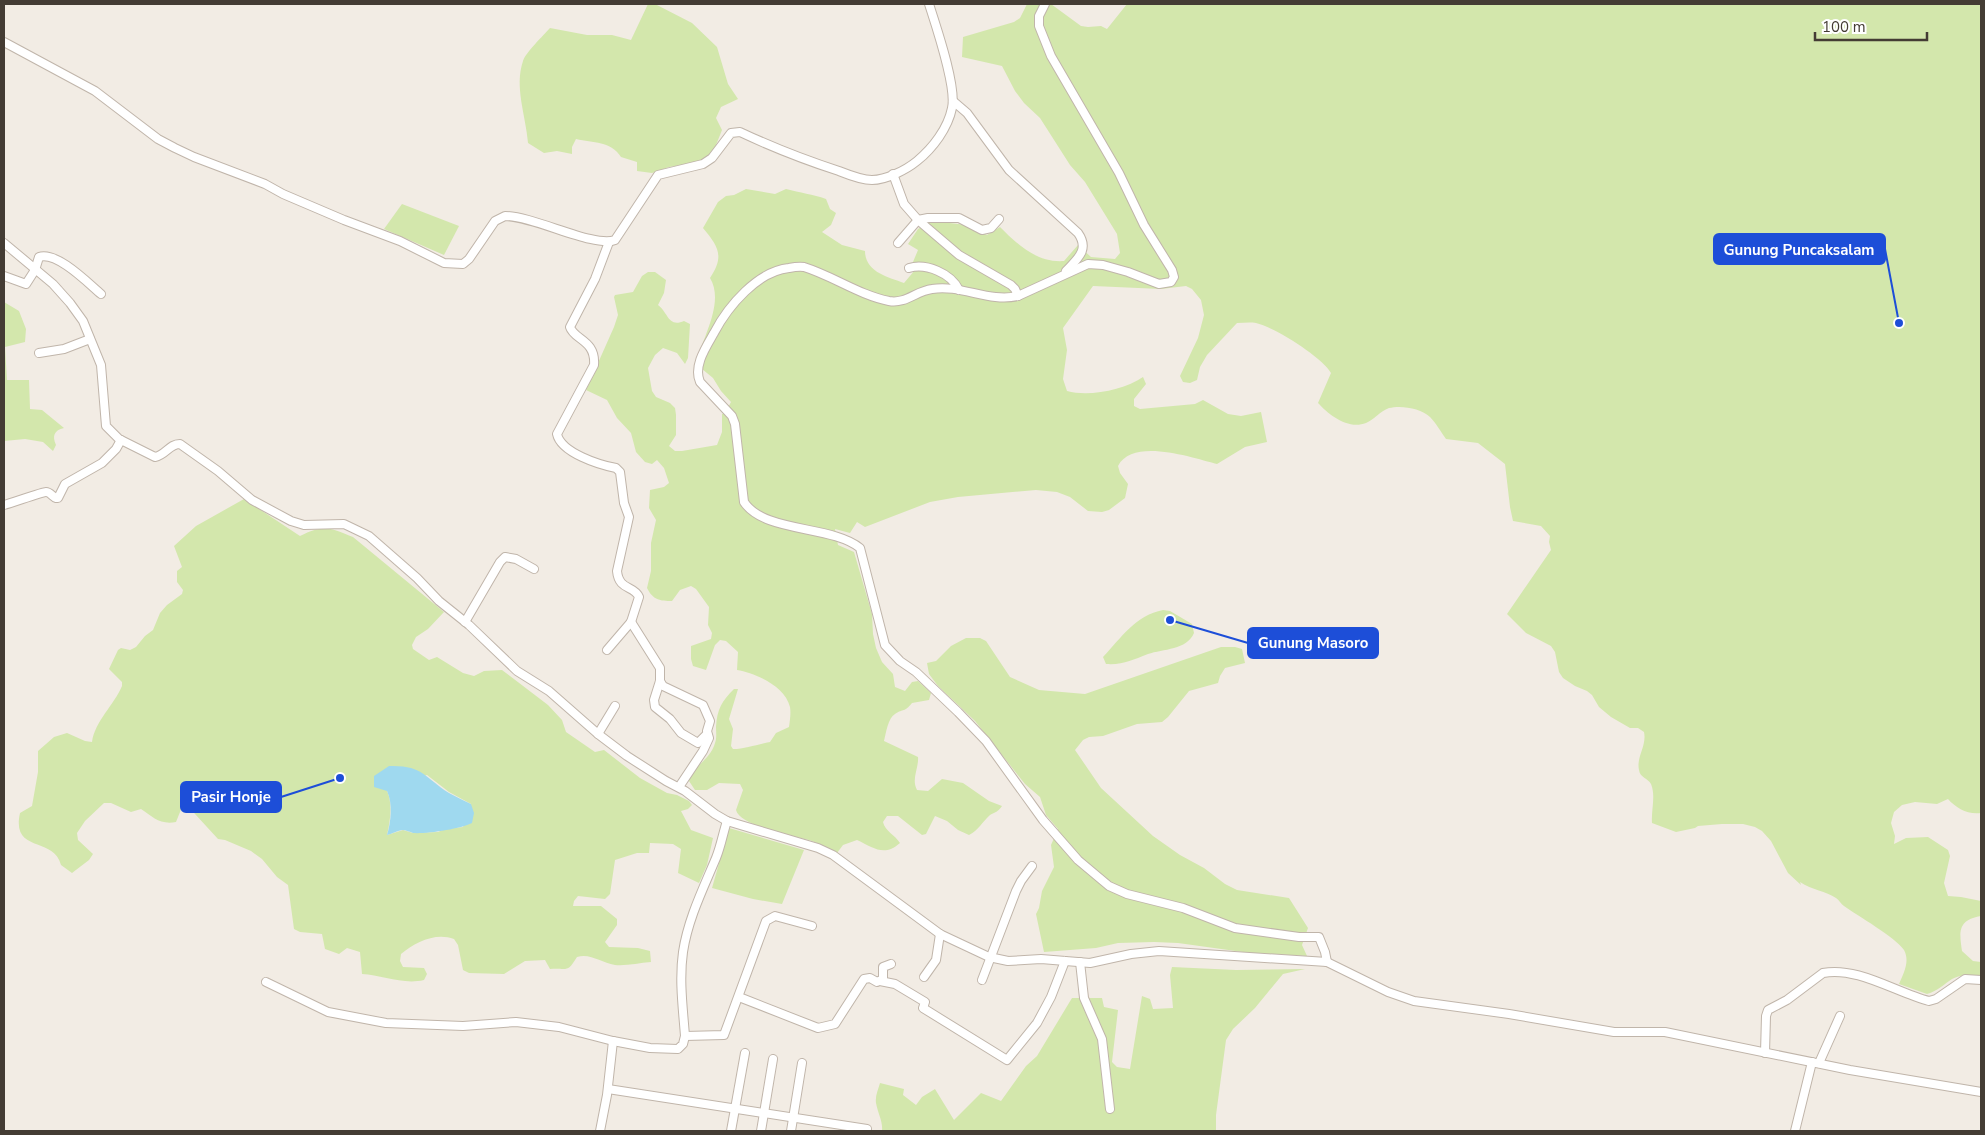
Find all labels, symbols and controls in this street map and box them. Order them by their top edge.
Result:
scale bar [1815,10,1928,42]
text: 100 m [1822,17,1866,37]
callout: Gunung Puncaksalam [1714,234,1885,264]
text: Gunung Puncaksalam [1723,240,1875,260]
callout: Gunung Masoro [1248,628,1378,658]
text: Gunung Masoro [1258,633,1369,653]
callout: Pasir Honje [181,782,281,812]
text: Pasir Honje [191,787,271,807]

